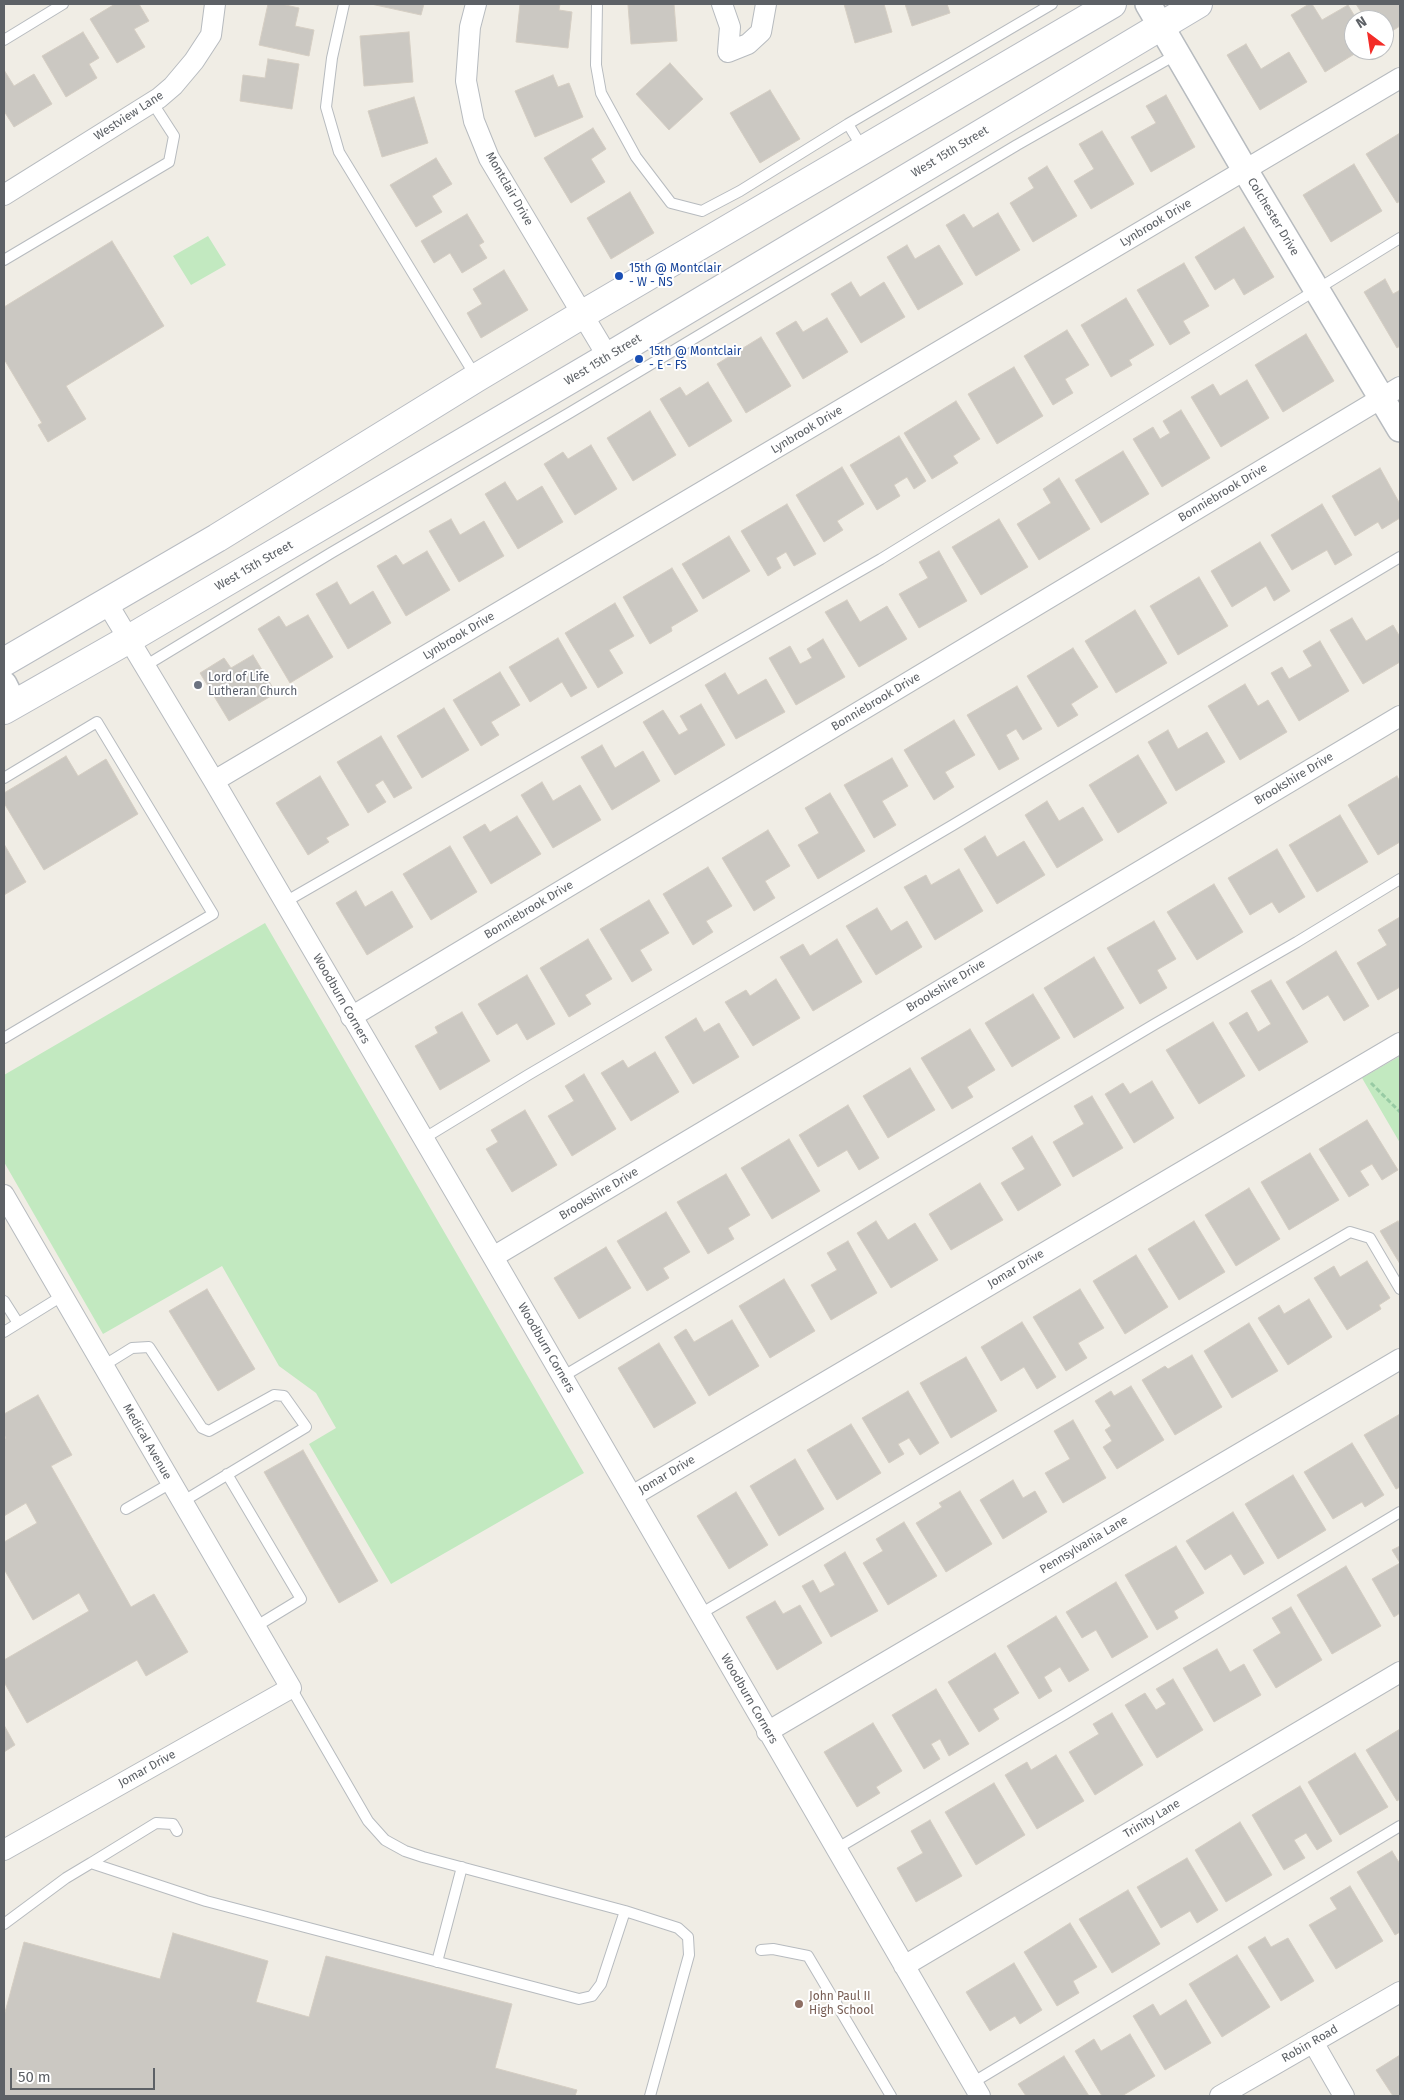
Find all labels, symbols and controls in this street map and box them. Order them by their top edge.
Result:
north arrow [1344,10,1394,60]
text: N [1353,13,1370,32]
street label: Westview Lane [92,88,166,144]
street label: West 15th Street [909,123,991,181]
street label: Montclair Drive [482,150,536,228]
street label: Colchester Drive [1244,175,1302,259]
street label: Lynbrook Drive [1118,196,1194,250]
place label: 15th @ Montclair - W - NS [629,262,721,290]
marker: 15th @ Montclair - W - NS [613,270,625,282]
street label: West 15th Street [562,331,644,389]
place label: 15th @ Montclair - E - FS [649,345,741,373]
marker: 15th @ Montclair - E - FS [633,353,645,365]
street label: Lynbrook Drive [769,403,845,457]
street label: Bonniebrook Drive [1176,461,1270,525]
street label: West 15th Street [212,538,296,594]
street label: Lynbrook Drive [421,609,497,663]
street label: Bonniebrook Drive [829,670,923,734]
place label: Lord of Life Lutheran Church [208,671,297,699]
marker: Lord of Life Lutheran Church [192,679,204,691]
street label: Brookshire Drive [1252,750,1336,808]
street label: Bonniebrook Drive [482,878,576,942]
street label: Woodburn Corners [309,951,373,1047]
street label: Brookshire Drive [904,957,988,1015]
street label: Brookshire Drive [557,1165,641,1223]
street label: Jomar Drive [985,1246,1047,1292]
street label: Woodburn Corners [514,1300,578,1396]
street label: Medical Avenue [120,1402,174,1482]
street label: Jomar Drive [636,1452,698,1498]
street label: Pennsylvania Lane [1037,1513,1131,1577]
street label: Woodburn Corners [717,1651,781,1747]
street label: Jomar Drive [116,1747,178,1791]
street label: Trinity Lane [1121,1796,1183,1842]
place label: John Paul II High School [809,1990,874,2018]
marker: John Paul II High School [793,1998,805,2010]
street label: Robin Road [1279,2022,1341,2066]
scale bar [12,2058,158,2090]
text: 50 m [18,2068,51,2086]

